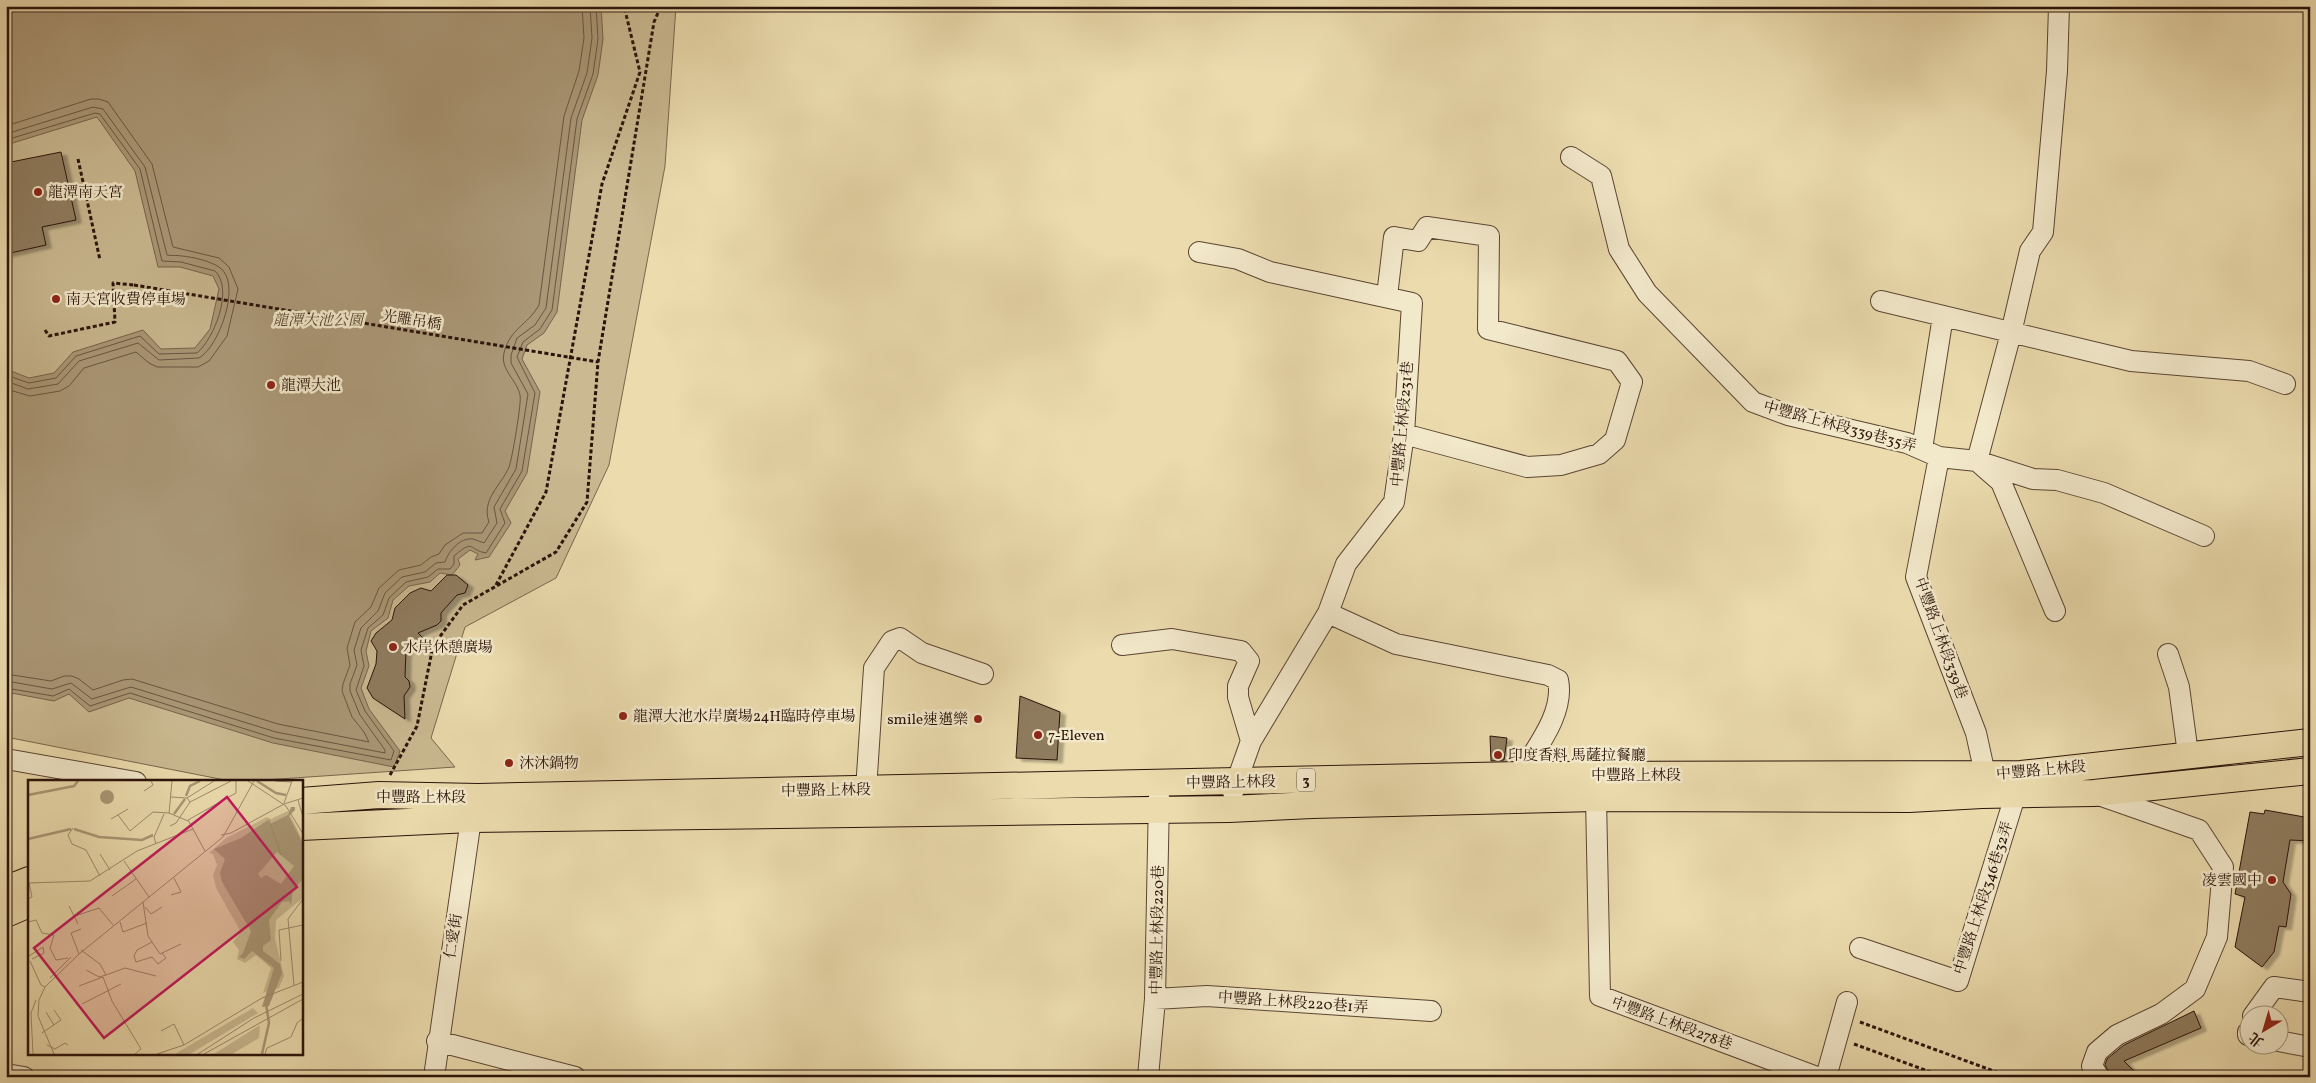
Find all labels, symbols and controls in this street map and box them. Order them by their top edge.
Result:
place label: 龍潭南天宮 [48,183,123,204]
marker: 龍潭南天宮 [32,186,44,198]
place label: 南天宮收費停車場 [66,290,186,311]
marker: 南天宮收費停車場 [50,293,62,305]
street label: 光雕吊橋 [380,306,443,337]
park label: 龍潭大池公園 [273,311,365,332]
street label: 中豐路上林段231巷 [1388,360,1419,488]
place label: 龍潭大池 [281,376,341,397]
marker: 龍潭大池 [265,379,277,391]
street label: 中豐路上林段339巷35弄 [1761,397,1918,458]
street label: 中豐路上林段339巷 [1908,575,1971,702]
place label: 水岸休憩廣場 [403,638,493,659]
marker: 水岸休憩廣場 [387,641,399,653]
place label: 龍潭大池水岸廣場24H臨時停車場 [633,707,856,728]
marker: 龍潭大池水岸廣場24H臨時停車場 [617,710,629,722]
place label: smile速邁樂 [887,710,968,731]
marker: smile速邁樂 [972,713,984,725]
place label: 7-Eleven [1048,726,1105,747]
marker: 7-Eleven [1032,729,1044,741]
place label: 印度香料 馬薩拉餐廳 [1508,746,1646,767]
marker: 印度香料 馬薩拉餐廳 [1492,749,1504,761]
place label: 沐沐鍋物 [519,754,579,775]
marker: 沐沐鍋物 [503,757,515,769]
street label: 中豐路上林段 [1995,757,2087,786]
street label: 中豐路上林段 [1591,766,1681,787]
road number: 3 [1297,768,1315,792]
street label: 中豐路上林段 [1186,772,1276,795]
inset map [28,780,302,1056]
street label: 中豐路上林段 [781,780,871,803]
street label: 中豐路上林段 [376,788,466,809]
street label: 中豐路上林段346巷32弄 [1950,819,2019,978]
street label: 中豐路上林段220巷 [1147,865,1170,995]
place label: 凌雲國中 [2202,871,2262,892]
marker: 凌雲國中 [2266,874,2278,886]
street label: 仁愛街 [441,912,468,960]
street label: 中豐路上林段220巷1弄 [1217,988,1369,1019]
street label: 中豐路上林段278巷 [1608,993,1735,1056]
north arrow [2238,1006,2288,1056]
text: 北 [2246,1027,2268,1051]

